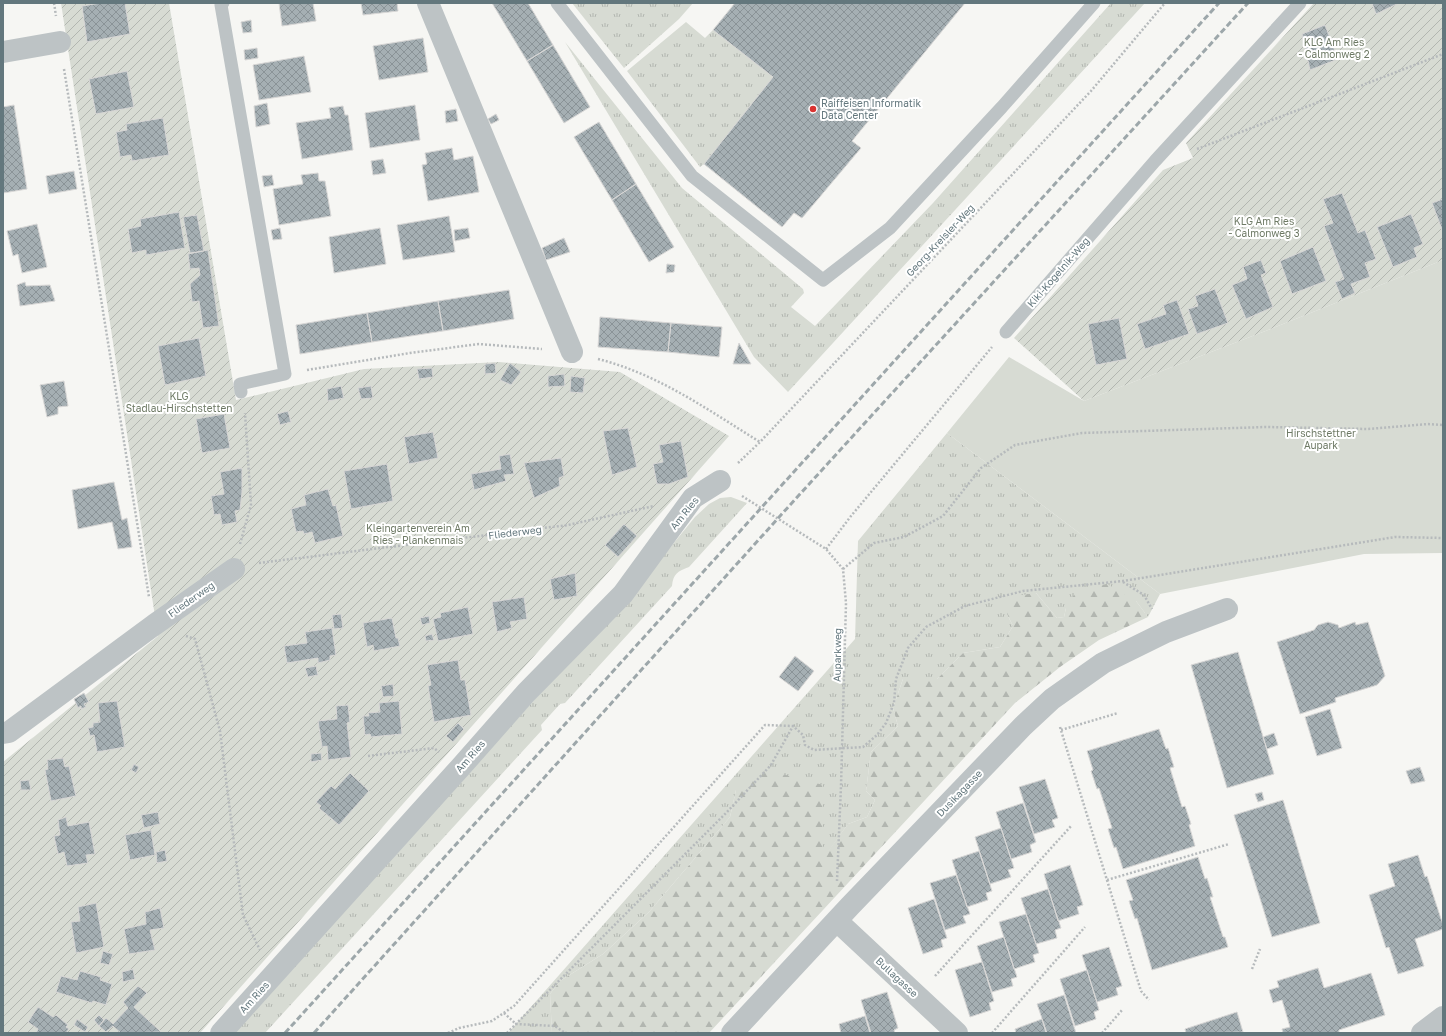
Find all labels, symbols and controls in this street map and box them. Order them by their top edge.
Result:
park label: KLG Am Ries - Calmonweg 2 [1298,36,1370,60]
place label: Raiffeisen Informatik Data Center [821,97,921,121]
marker: Raiffeisen Informatik Data Center [808,104,818,114]
street label: Georg-Kreisler-Weg [903,201,977,279]
park label: KLG Am Ries - Calmonweg 3 [1228,215,1300,239]
street label: Kiki-Kogelnik-Weg [1024,235,1092,309]
park label: KLG Stadlau-Hirschstetten [126,390,232,414]
park label: Hirschstettner Aupark [1286,427,1356,451]
street label: Am Ries [667,494,701,532]
park label: Kleingartenverein Am Ries - Plankenmais [366,522,470,546]
street label: Fliederweg [488,523,542,541]
street label: Fliederweg [166,579,216,619]
street label: Auparkweg [831,628,843,682]
street label: Am Ries [453,737,487,775]
street label: Dusikagasse [934,767,984,819]
street label: Bullagasse [874,955,921,1000]
street label: Am Ries [237,979,271,1015]

